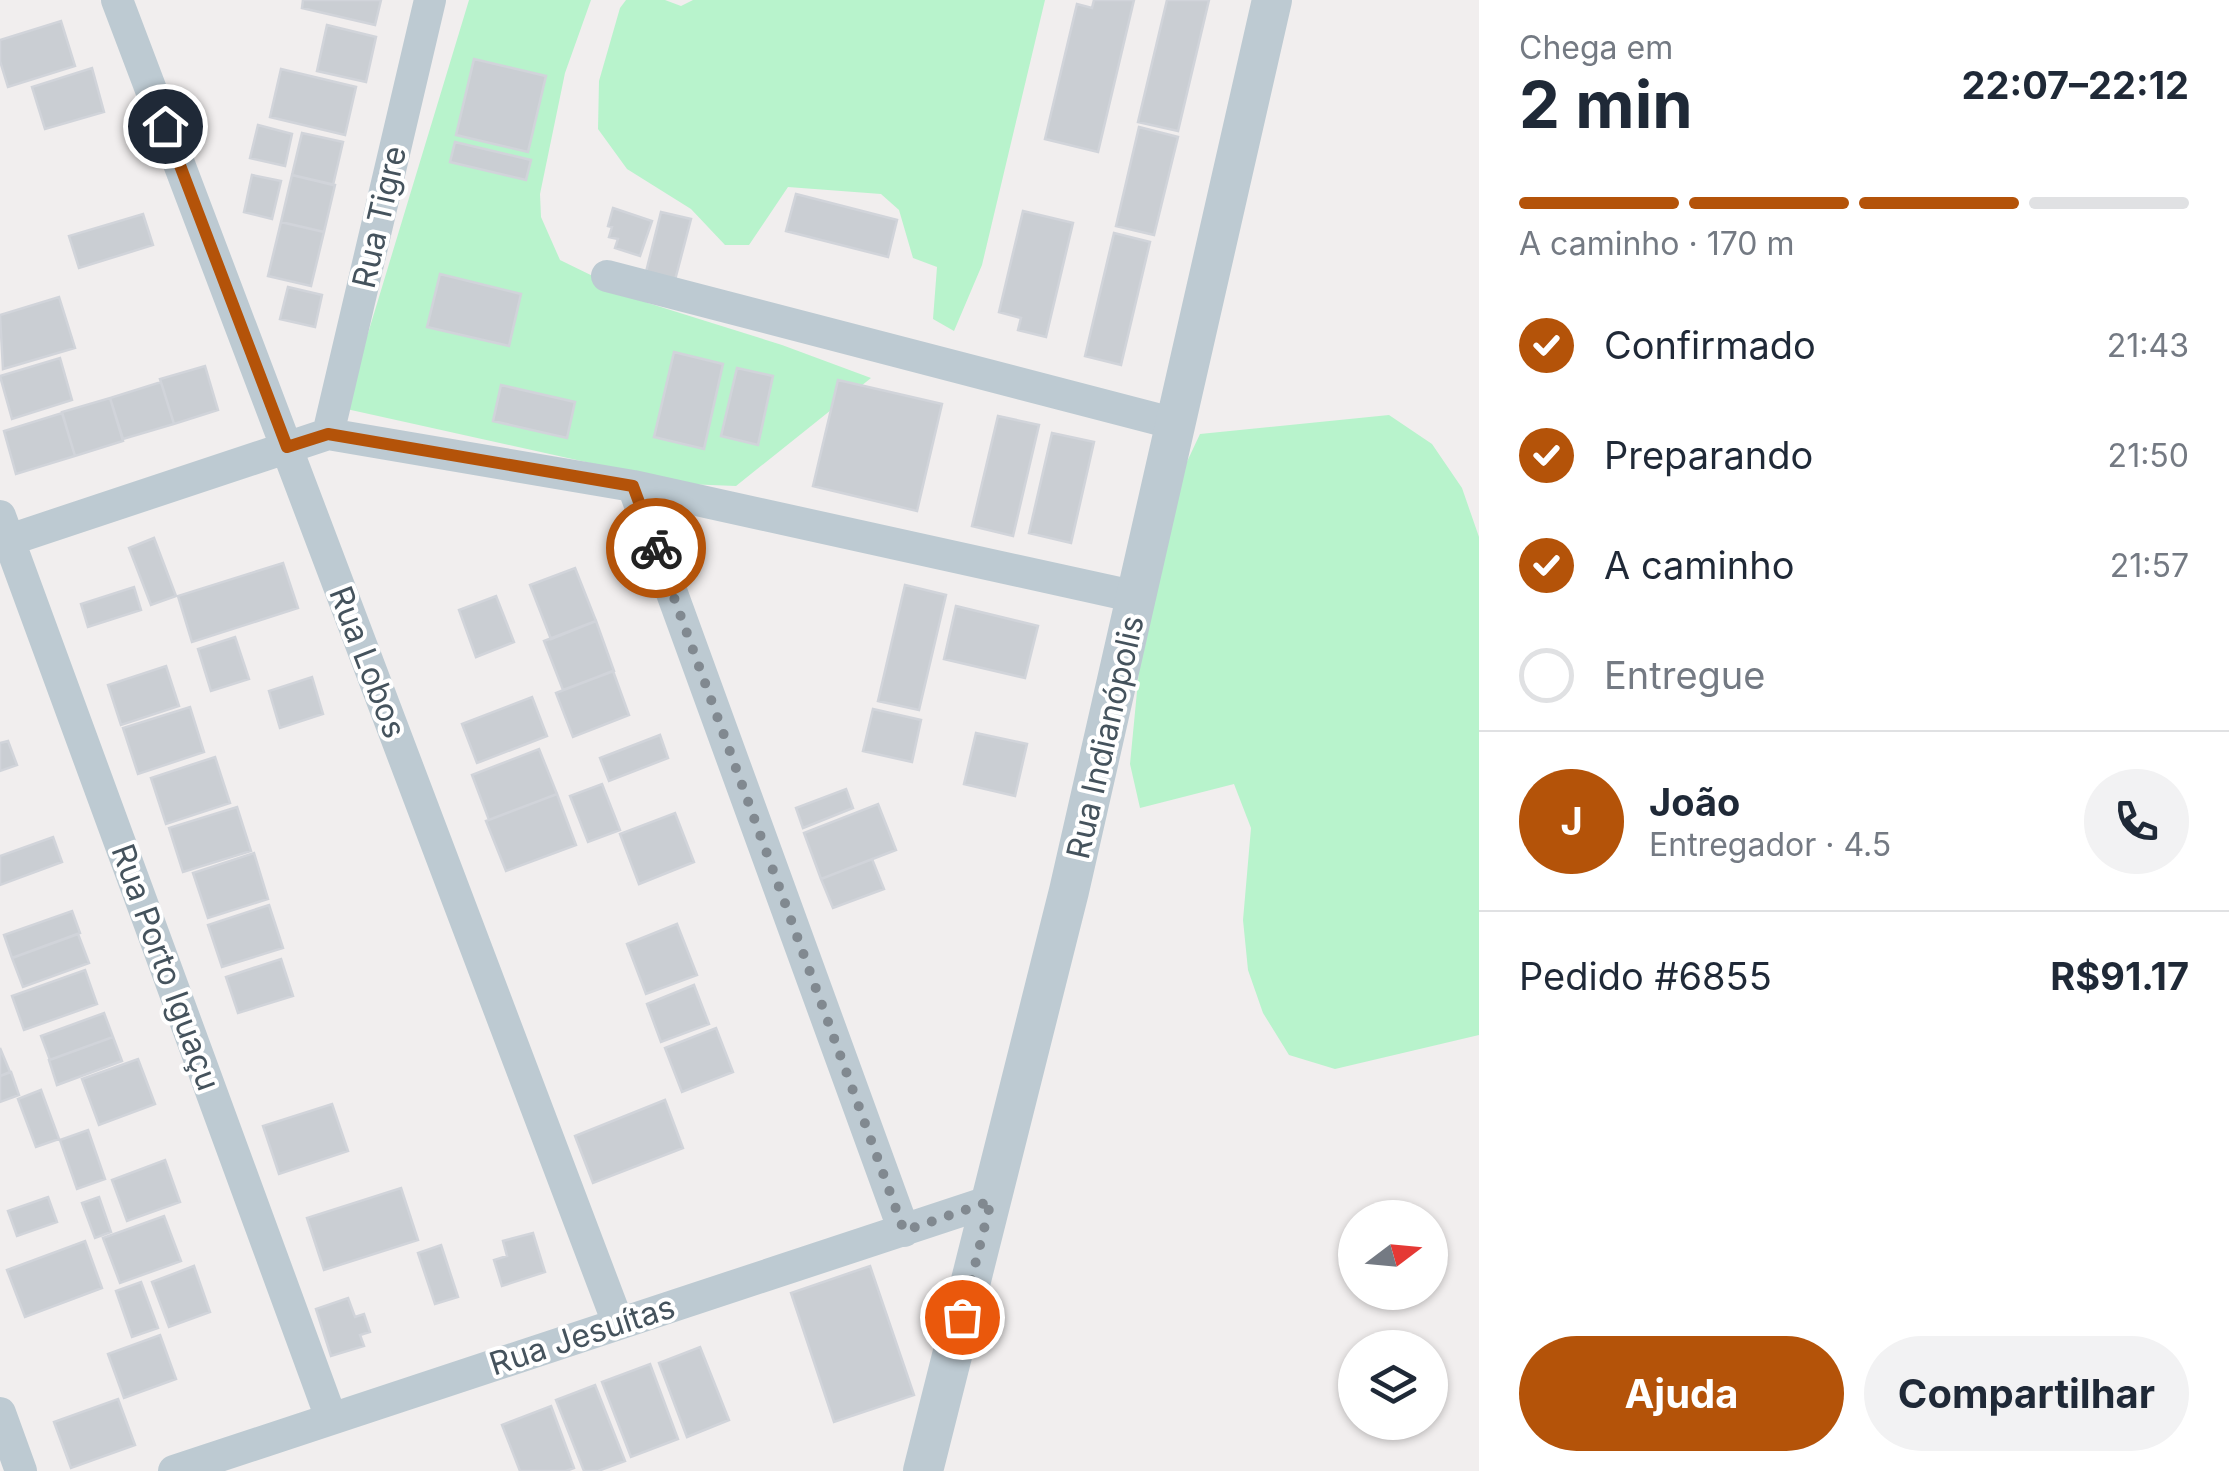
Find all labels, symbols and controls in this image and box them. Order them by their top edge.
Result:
text: Chega em [1519,28,1673,67]
text: 22:07–22:12 [1962,62,2189,108]
text: 2 min [1519,65,1693,144]
pin [123,84,208,169]
icon: home [138,99,193,154]
street label: Rua Tigre [344,142,414,292]
text: A caminho · 170 m [1519,224,1795,263]
icon: check [1519,318,1574,373]
text: Confirmado [1604,322,1816,368]
text: 21:43 [2107,326,2189,365]
icon: check [1519,428,1574,483]
text: Preparando [1604,432,1813,478]
text: 21:50 [2108,436,2189,475]
courier [606,498,706,598]
icon: bike [629,521,684,576]
icon: check [1519,538,1574,593]
text: A caminho [1604,542,1795,588]
text: 21:57 [2110,546,2189,585]
street label: Rua Lobos [321,581,415,743]
street label: Rua Indianópolis [1058,612,1152,862]
text: Entregue [1604,652,1765,698]
button: phone [2084,769,2189,874]
text: João [1649,779,1740,825]
text: J [1560,798,1583,844]
text: Entregador · 4.5 [1649,825,1891,864]
street label: Rua Porto Iguaçu [103,839,229,1095]
text: Pedido #6855 [1519,953,1772,999]
text: R$91.17 [2050,953,2189,999]
north arrow [1338,1200,1448,1310]
map controls [1338,1200,1448,1440]
pin [920,1275,1005,1360]
street label: Rua Jesuítas [484,1287,680,1383]
icon: bag [935,1290,990,1345]
button: layers [1338,1330,1448,1440]
button: Ajuda [1519,1336,1844,1451]
button: Compartilhar [1864,1336,2189,1451]

